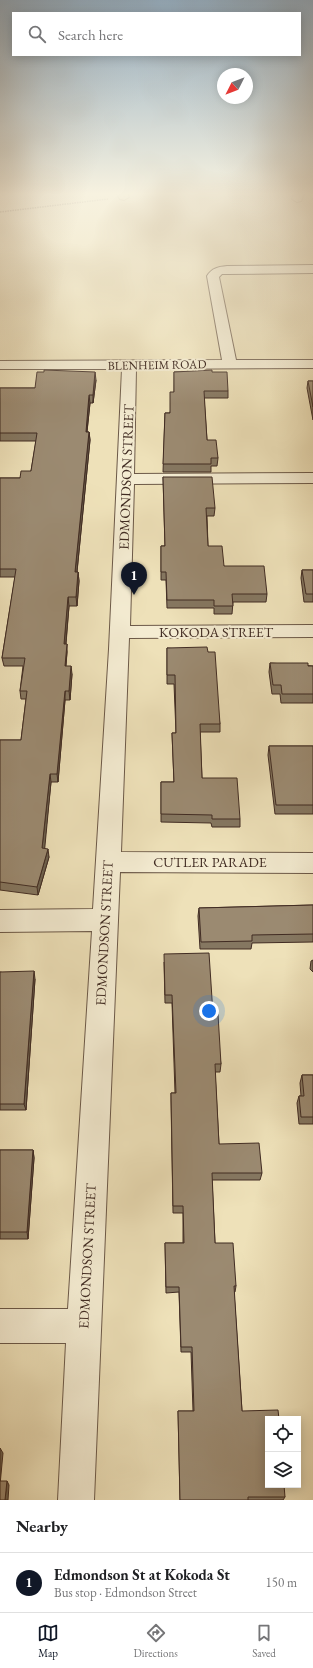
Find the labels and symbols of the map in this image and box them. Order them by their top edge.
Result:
north arrow [217,68,253,104]
street label: BLENHEIM ROAD [107,356,207,374]
street label: EDMONDSON STREET [114,403,138,550]
pin: 1 [121,562,147,595]
street label: KOKODA STREET [159,623,274,641]
street label: CUTLER PARADE [153,853,267,871]
street label: EDMONDSON STREET [91,859,117,1006]
your location [199,1001,219,1021]
street label: EDMONDSON STREET [74,1182,100,1329]

